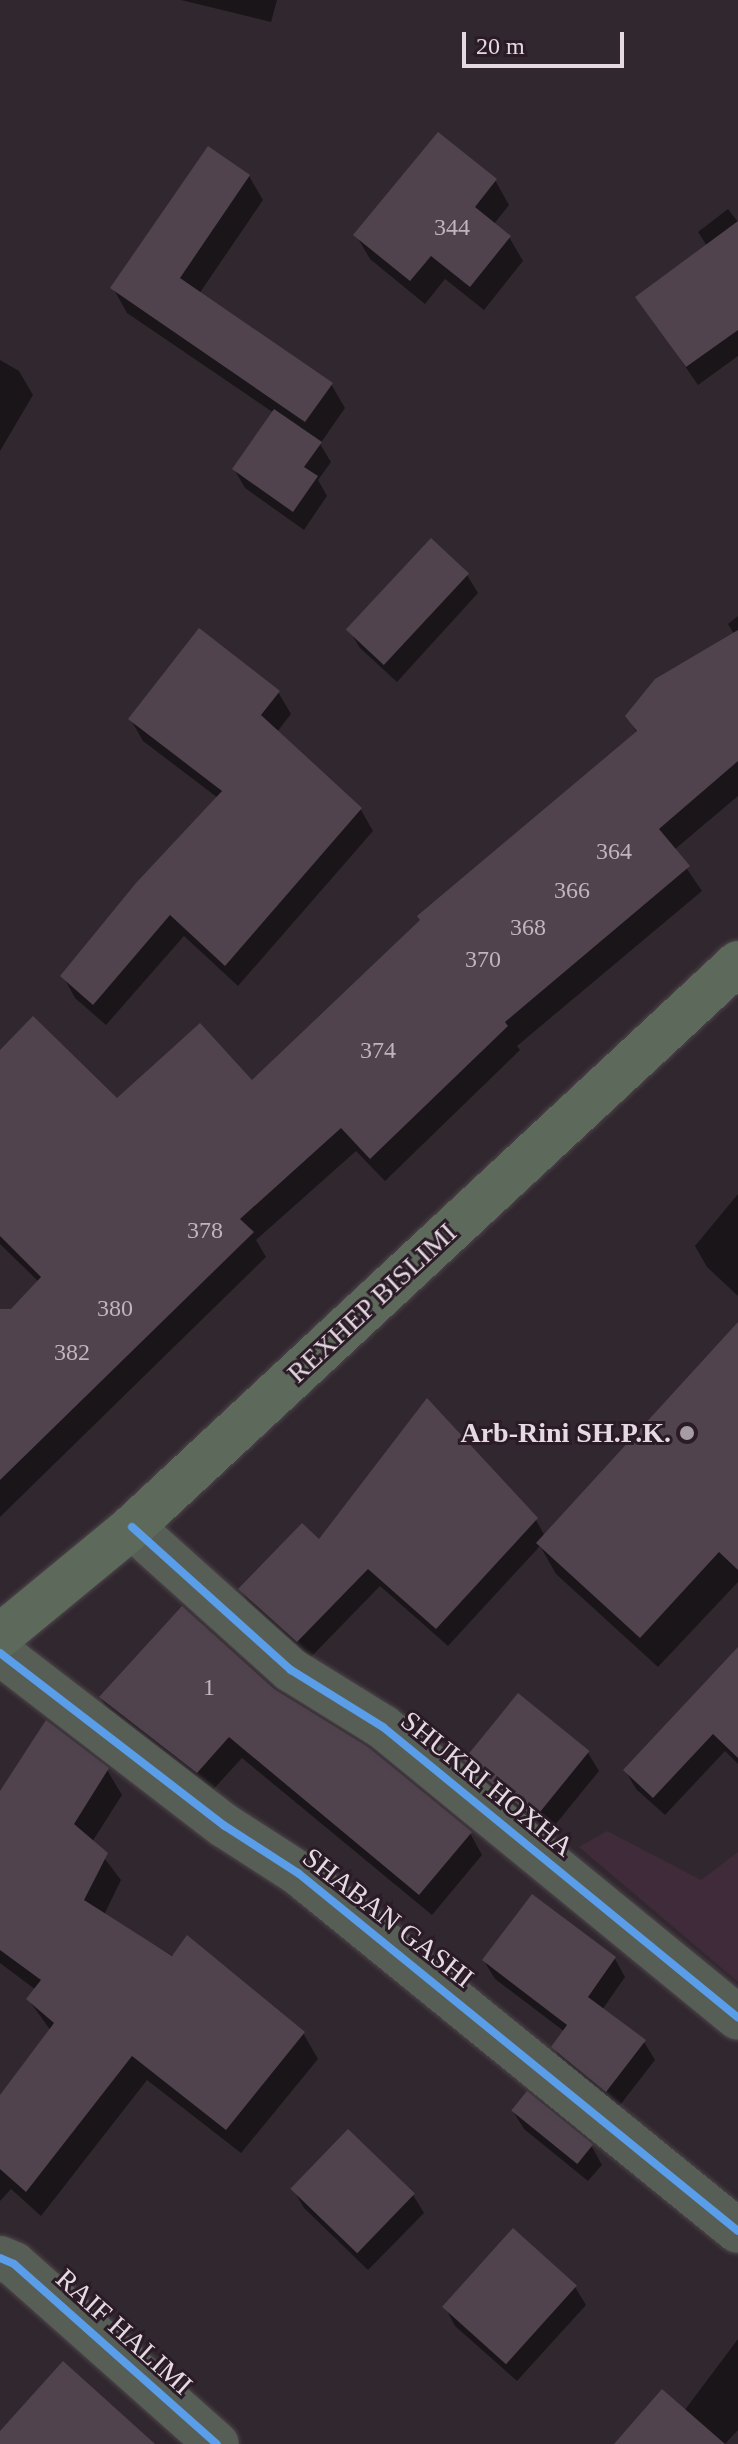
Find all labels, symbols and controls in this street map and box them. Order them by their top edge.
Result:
scale bar [466,16,628,66]
text: 20 m [476,33,525,59]
house number: 344 [434,214,470,242]
house number: 364 [596,838,632,866]
house number: 366 [554,877,590,905]
house number: 368 [510,914,546,942]
house number: 370 [465,946,501,974]
house number: 374 [360,1037,396,1065]
street label: REXHEP BISLIMI [280,1216,464,1390]
house number: 378 [187,1217,223,1245]
house number: 380 [97,1295,133,1323]
house number: 382 [54,1339,90,1367]
place label: Arb-Rini SH.P.K. [460,1416,671,1450]
marker: Arb-Rini SH.P.K. [678,1424,696,1442]
house number: 1 [203,1674,215,1702]
street label: SHUKRI HOXHA [394,1704,580,1864]
street label: SHABAN GASHI [296,1841,480,1995]
street label: RAIF HALIMI [49,2262,199,2402]

